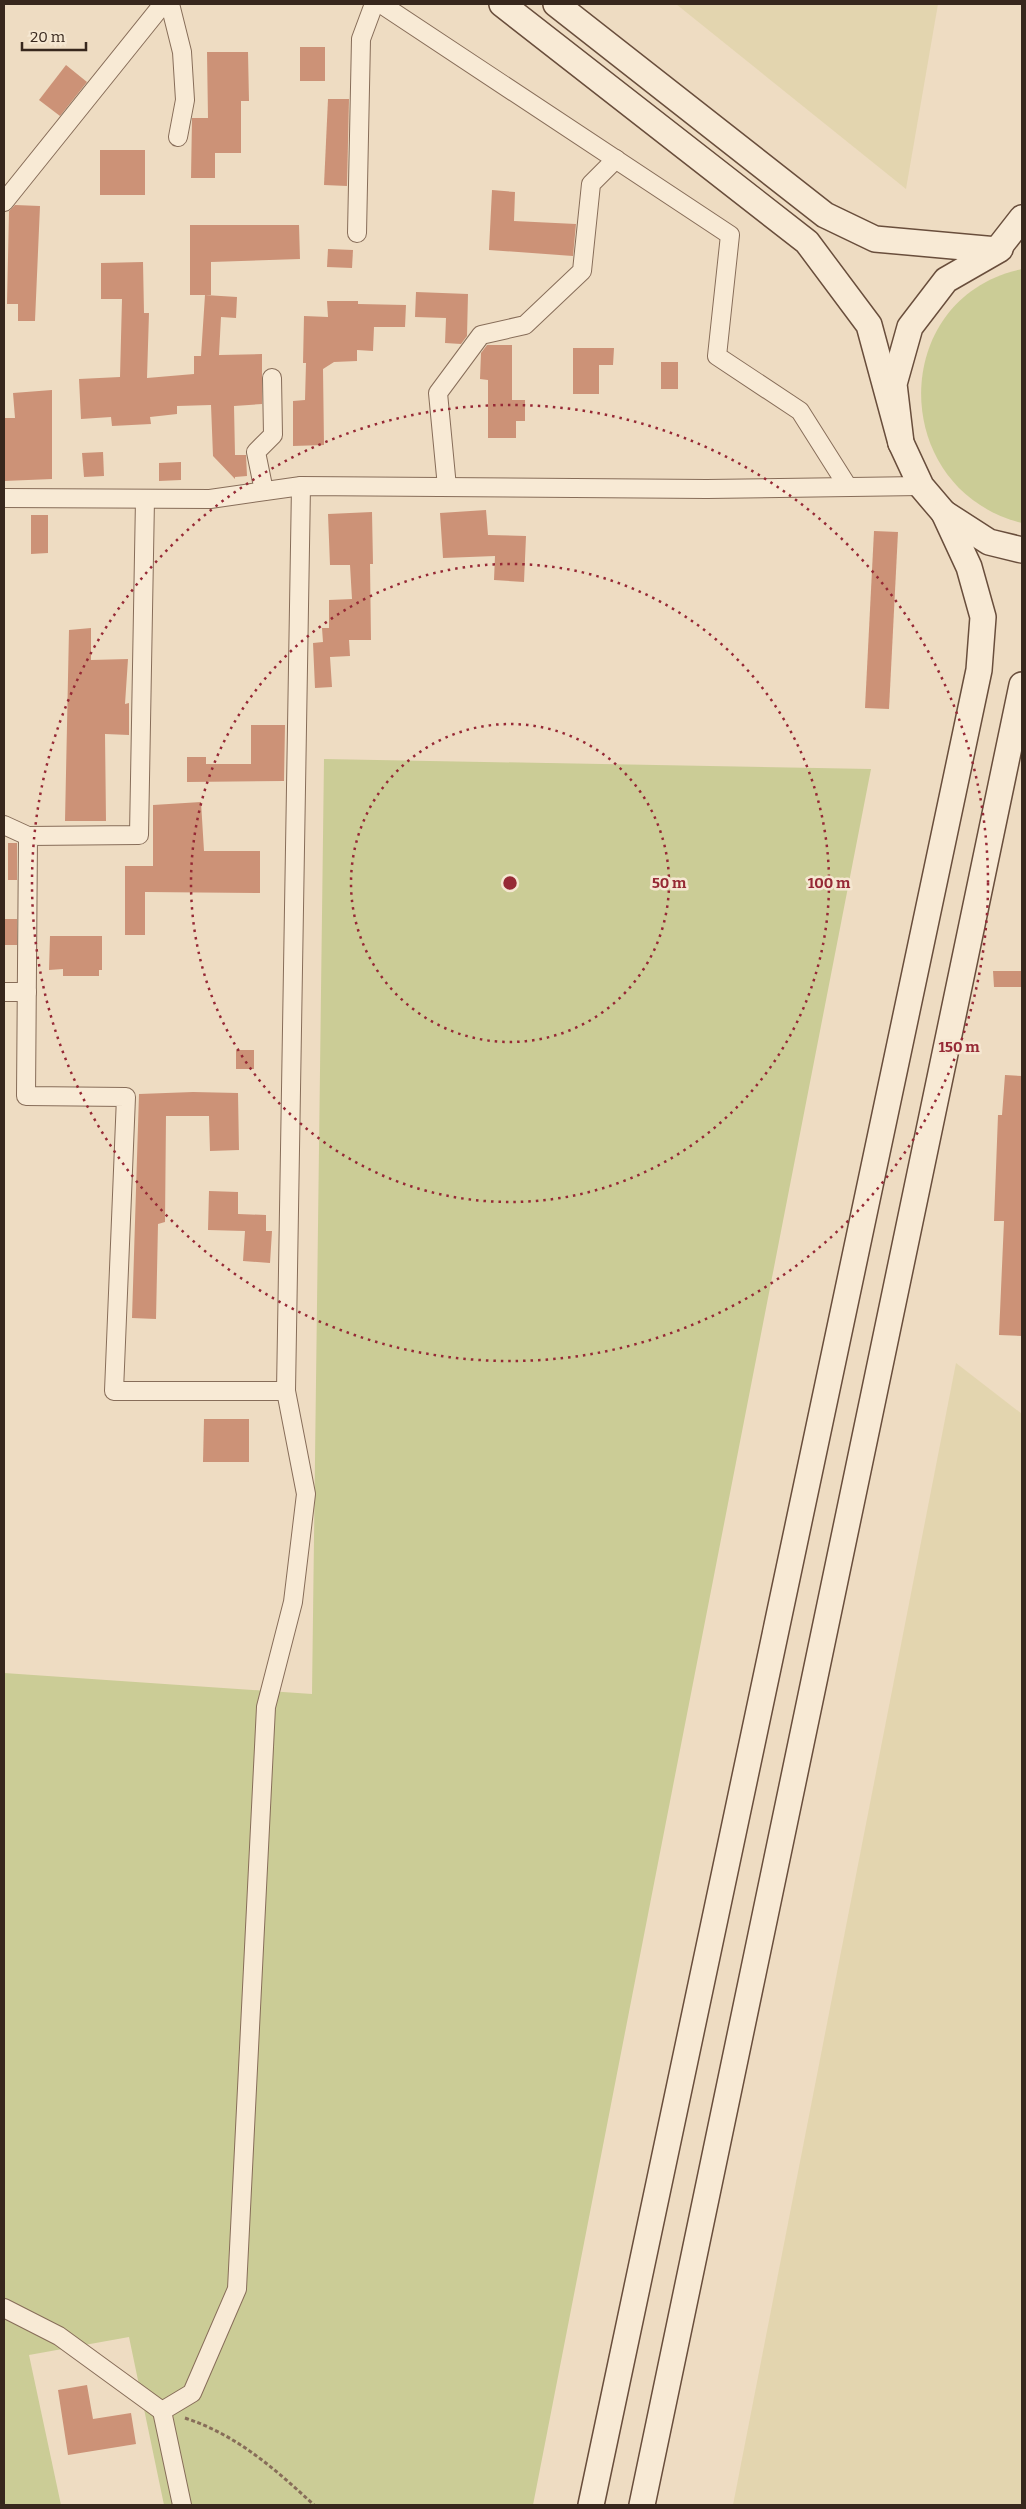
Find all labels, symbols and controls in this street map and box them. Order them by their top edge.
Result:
scale bar [22,20,86,52]
text: 20 m [30,28,66,46]
centre of rings [501,874,519,892]
text: 50 m [652,874,687,892]
text: 100 m [808,874,851,892]
text: 150 m [938,1038,980,1056]

